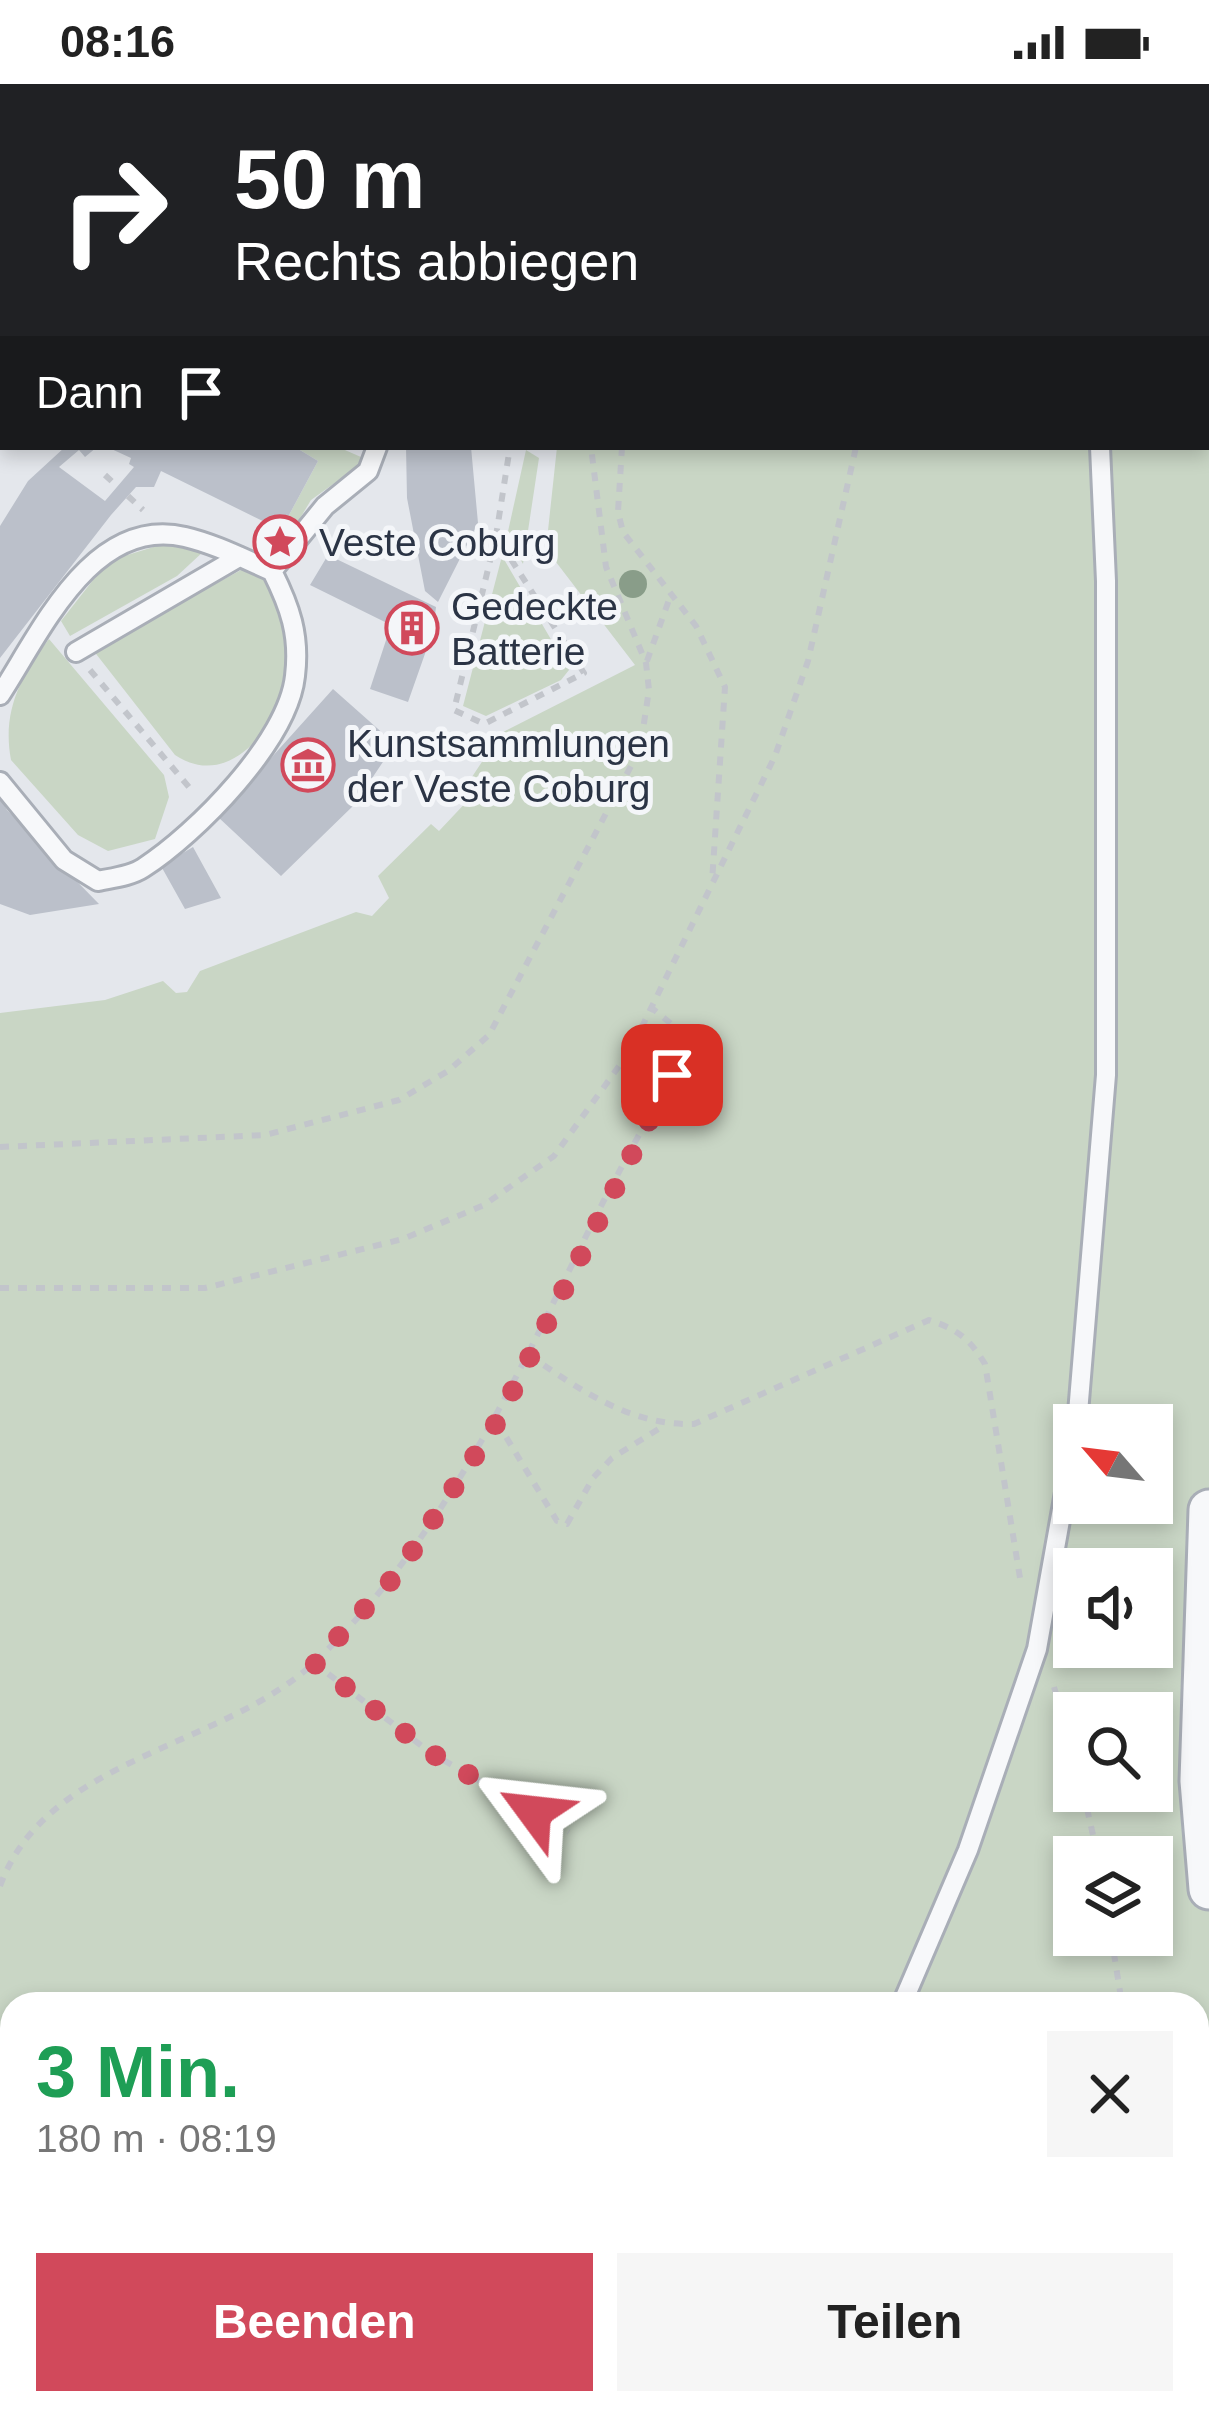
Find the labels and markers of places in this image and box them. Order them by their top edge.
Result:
place icon: Veste Coburg [252,514,308,570]
place label: Veste Coburg [319,521,555,564]
place label: Gedeckte Batterie [451,585,618,673]
building icon: Gedeckte Batterie [384,600,440,656]
place label: Kunstsammlungen der Veste Coburg [347,722,670,810]
museum icon: Kunstsammlungen der Veste Coburg [280,737,336,793]
pin [621,1024,723,1126]

